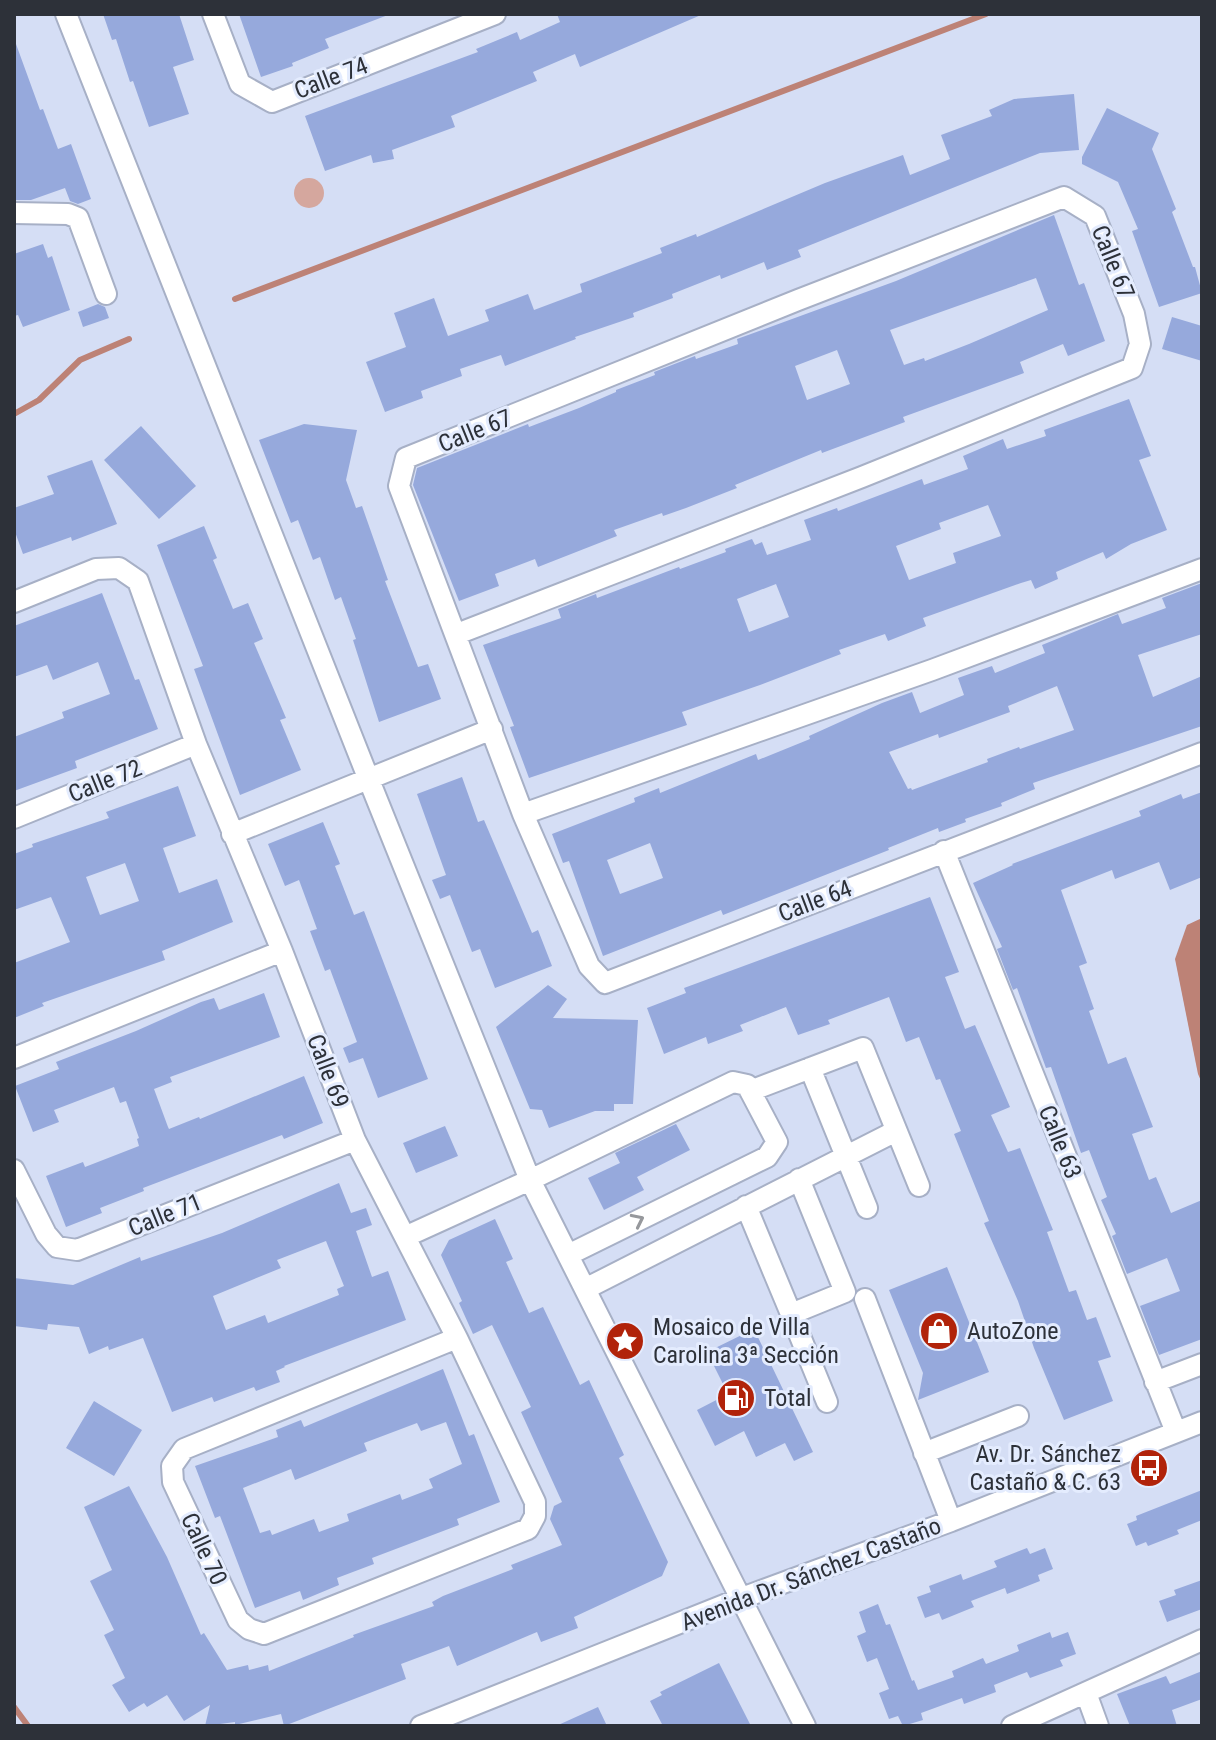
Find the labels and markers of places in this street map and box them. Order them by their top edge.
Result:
shop icon: AutoZone [918,1310,960,1352]
place label: Mosaico de Villa Carolina 3ª Sección [653,1313,839,1369]
place label: AutoZone [967,1317,1058,1345]
place icon: Mosaico de Villa Carolina 3ª Sección [604,1320,646,1362]
fuel station icon: Total [715,1377,757,1419]
place label: Total [764,1384,811,1412]
place label: Av. Dr. Sánchez Castaño & C. 63 [969,1440,1121,1496]
bus stop icon: Av. Dr. Sánchez Castaño & C. 63 [1128,1447,1170,1489]

